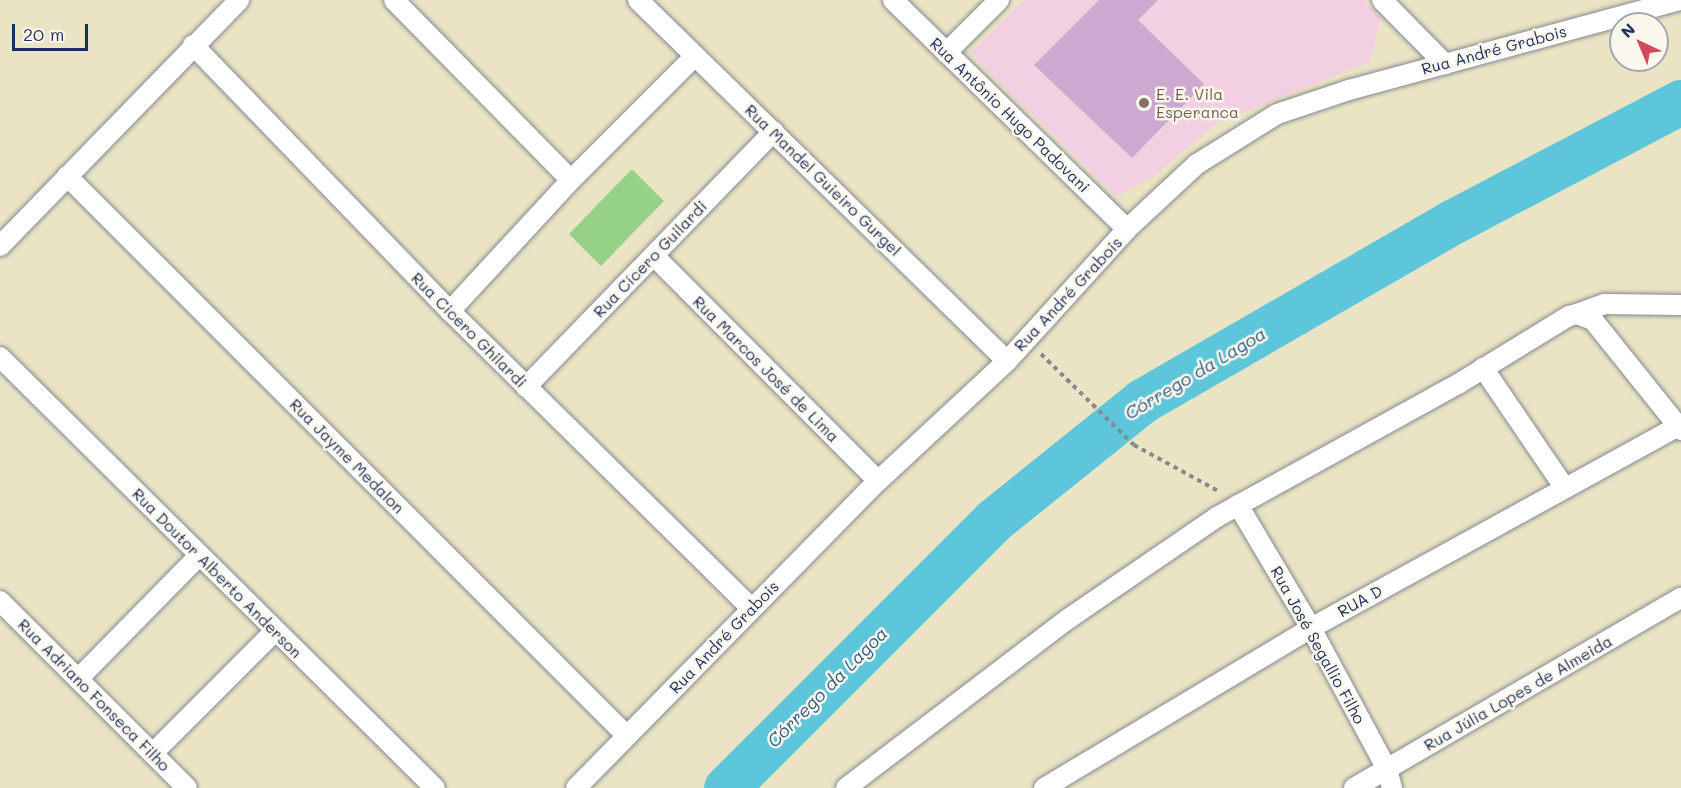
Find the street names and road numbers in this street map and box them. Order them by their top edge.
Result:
street label: Rua André Grabois [1419,21,1569,79]
street label: Rua Antônio Hugo Padovani [926,34,1094,196]
street label: Rua Mandel Guieiro Gurgel [741,100,905,260]
street label: Rua Cícero Guilardi [589,197,711,321]
street label: Rua André Grabois [1010,233,1126,355]
street label: Rua Cicero Ghilardi [407,268,531,392]
street label: Rua Marcos José de Lima [689,292,843,446]
street label: Rua Jayme Medalon [286,395,408,517]
street label: Rua Doutor Alberto Anderson [128,484,306,662]
street label: Rua José Segallio Filho [1267,563,1369,727]
street label: Rua André Grabois [665,577,783,697]
street label: RUA D [1334,581,1386,621]
street label: Rua Adriano Fonseca Filho [14,615,174,775]
street label: Rua Júlia Lopes de Almeida [1420,631,1616,755]

